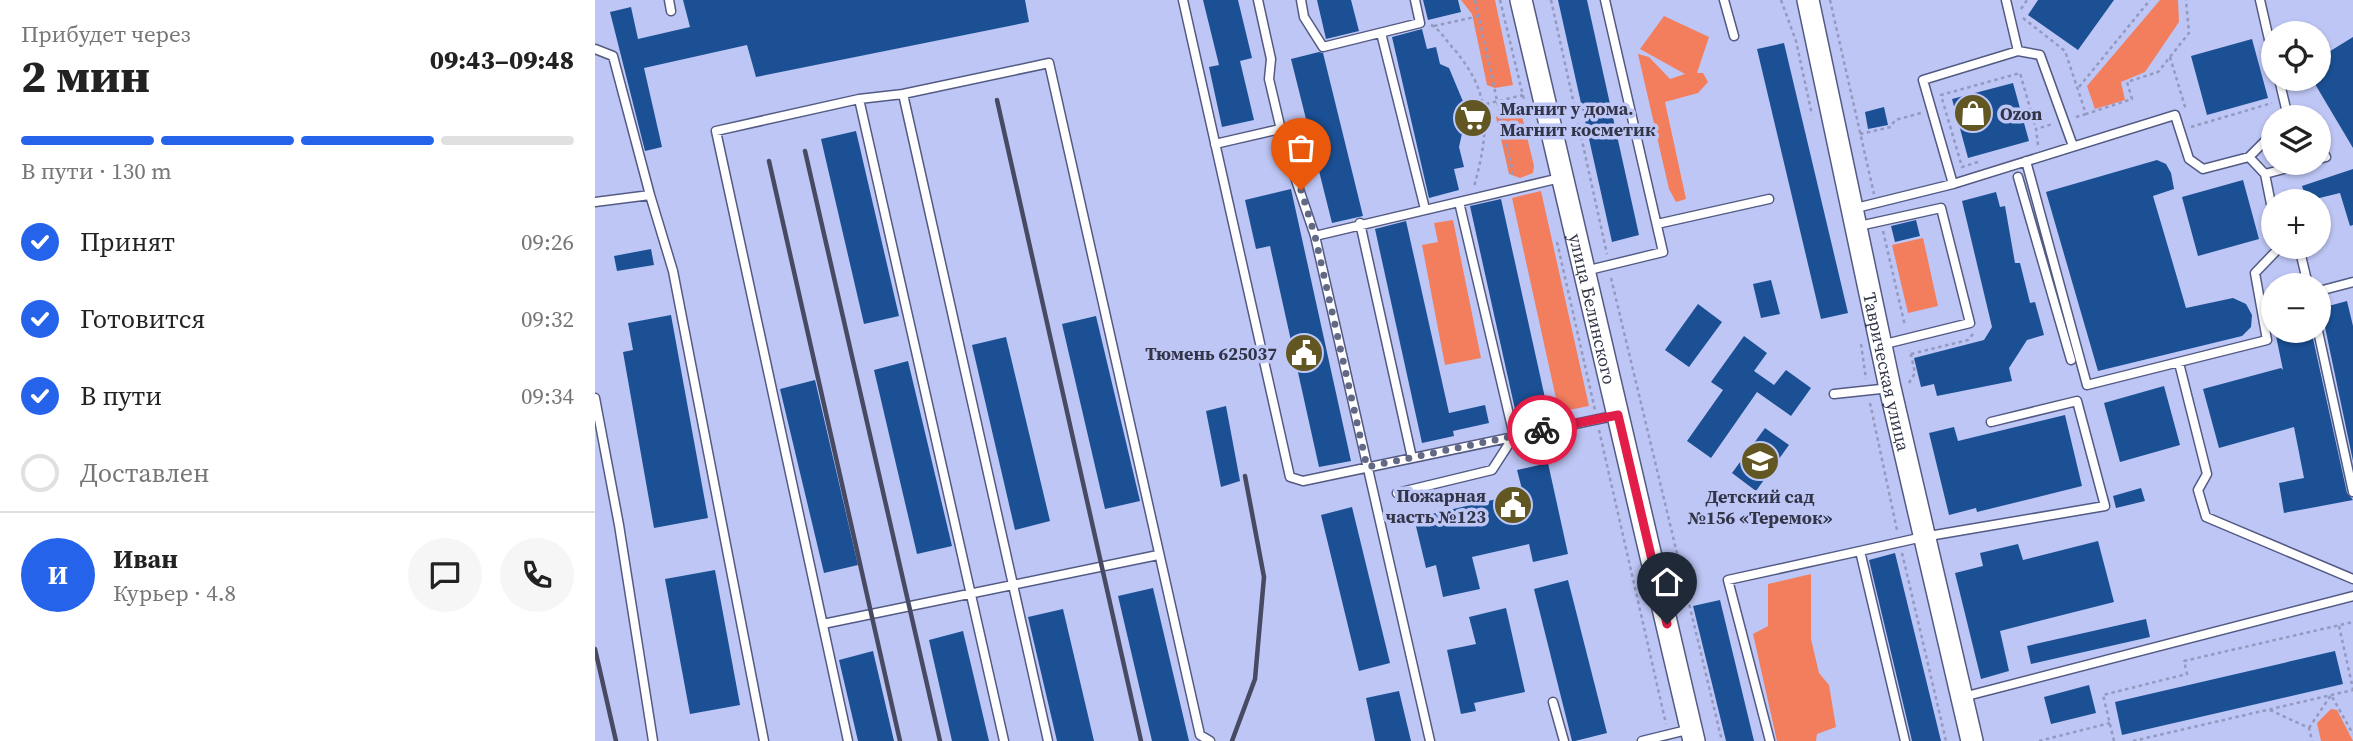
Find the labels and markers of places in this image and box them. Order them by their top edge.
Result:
shop icon: Ozon [1952,92,1994,134]
place label: Магнит у дома. Магнит косметик [1500,96,1656,142]
supermarket icon: Магнит у дома. Магнит косметик [1452,97,1494,139]
place label: Ozon [2000,101,2042,126]
pin [1271,118,1331,190]
public building icon: Тюмень 625037 [1283,332,1325,374]
place label: Тюмень 625037 [1145,341,1277,366]
school or university icon: Детский сад №156 «Теремок» [1739,440,1781,482]
place label: Пожарная часть №123 [1386,483,1486,529]
public building icon: Пожарная часть №123 [1492,484,1534,526]
place label: Детский сад №156 «Теремок» [1687,484,1833,530]
pin [1637,552,1697,624]

